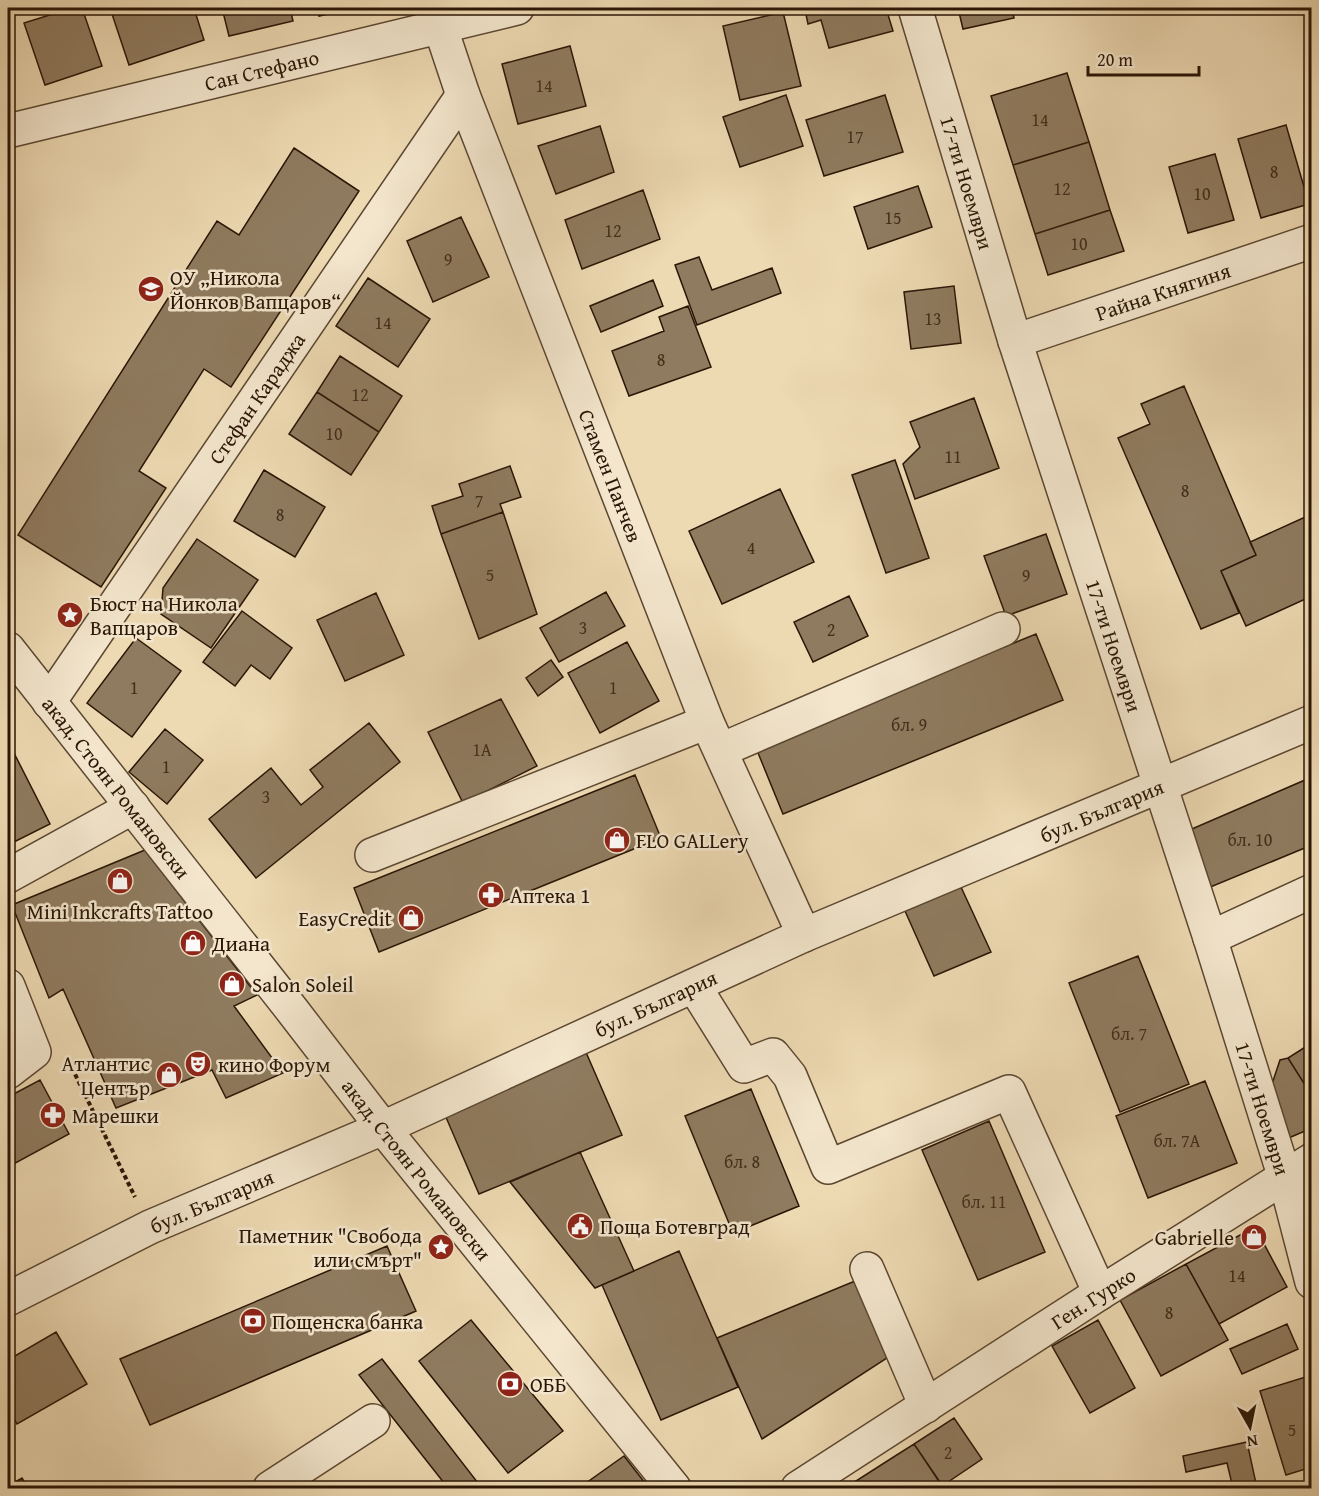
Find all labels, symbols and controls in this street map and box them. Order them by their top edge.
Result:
scale bar [1088,39,1199,77]
street label: Сан Стефано [201,41,322,98]
text: 20 m [1097,46,1133,73]
house number: 14 [535,72,553,99]
house number: 14 [1031,106,1049,133]
street label: 17-ти Ноември [933,112,1002,253]
house number: 17 [846,123,864,150]
house number: 8 [1270,158,1278,185]
house number: 12 [1053,175,1071,202]
house number: 10 [1193,180,1211,207]
house number: 15 [884,204,902,231]
house number: 12 [604,217,622,244]
house number: 10 [1070,230,1088,257]
house number: 9 [444,246,452,273]
street label: Райна Княгиня [1091,254,1235,328]
place label: ОУ „Никола Йонков Вапцаров“ [170,262,341,317]
school or university icon: ОУ „Никола Йонков Вапцаров“ [136,274,166,304]
house number: 13 [924,305,942,332]
house number: 14 [374,309,392,336]
street label: Стефан Караджа [200,326,312,470]
house number: 8 [657,346,665,373]
house number: 12 [351,381,369,408]
street label: Стамен Панчев [571,404,651,547]
house number: 10 [325,420,343,447]
house number: 11 [944,443,962,470]
house number: 8 [1181,477,1189,504]
house number: 7 [475,487,483,514]
house number: 8 [276,501,284,528]
house number: 4 [747,534,755,561]
house number: 5 [486,561,494,588]
house number: 9 [1022,562,1030,589]
street label: 17-ти Ноември [1078,575,1151,716]
place label: Бюст на Никола Вапцаров [90,588,238,643]
place icon: Бюст на Никола Вапцаров [55,600,85,630]
house number: 3 [579,614,587,641]
house number: 2 [827,616,835,643]
house number: 1 [130,674,138,701]
house number: 1 [609,674,617,701]
street label: акад. Стоян Романовски [35,689,199,885]
house number: бл. 9 [891,711,927,738]
house number: 1А [472,736,492,763]
house number: 1 [162,753,170,780]
street label: бул. България [1035,770,1169,850]
house number: 3 [262,783,270,810]
shop icon: FLO GALLery [602,825,632,855]
place label: FLO GALLery [636,825,749,856]
house number: бл. 10 [1228,826,1273,853]
shop icon: Mini Inkcrafts Tattoo [105,866,135,896]
pharmacy icon: Аптека 1 [476,880,506,910]
place label: Аптека 1 [510,880,590,911]
place label: Mini Inkcrafts Tattoo [27,896,213,927]
place label: EasyCredit [299,903,393,934]
shop icon: EasyCredit [396,903,426,933]
shop icon: Диана [178,928,208,958]
place label: Диана [211,928,270,959]
street label: бул. България [589,961,722,1045]
shop icon: Salon Soleil [217,969,247,999]
place label: Salon Soleil [252,969,354,1000]
house number: бл. 7 [1111,1020,1147,1047]
street label: 17-ти Ноември [1228,1037,1299,1179]
place label: Атлантис Център [61,1048,150,1103]
theatre icon: кино Форум [183,1049,213,1079]
place label: кино Форум [218,1049,330,1080]
shop icon: Атлантис Център [154,1060,184,1090]
street label: акад. Стоян Романовски [335,1072,499,1267]
pharmacy icon: Марешки [38,1100,68,1130]
place label: Марешки [72,1100,159,1131]
house number: бл. 7А [1153,1127,1201,1154]
house number: бл. 8 [724,1148,760,1175]
street label: бул. България [145,1161,279,1241]
house number: бл. 11 [962,1188,1006,1215]
public building icon: Поща Ботевград [565,1211,595,1241]
place label: Поща Ботевград [600,1211,750,1242]
place label: Паметник "Свобода или смърт" [239,1220,422,1275]
place label: Gabrielle [1155,1222,1234,1253]
shop icon: Gabrielle [1239,1222,1269,1252]
place icon: Паметник "Свобода или смърт" [426,1232,456,1262]
street label: Ген. Гурко [1044,1259,1142,1337]
house number: 14 [1228,1262,1246,1289]
house number: 8 [1165,1299,1173,1326]
bank icon: Пощенска банка [238,1306,268,1336]
place label: Пощенска банка [272,1306,423,1337]
bank icon: ОББ [495,1369,525,1399]
place label: ОББ [530,1369,567,1400]
north arrow [1220,1397,1280,1457]
house number: 5 [1288,1416,1296,1443]
text: N [1245,1429,1260,1455]
house number: 2 [944,1439,952,1466]

